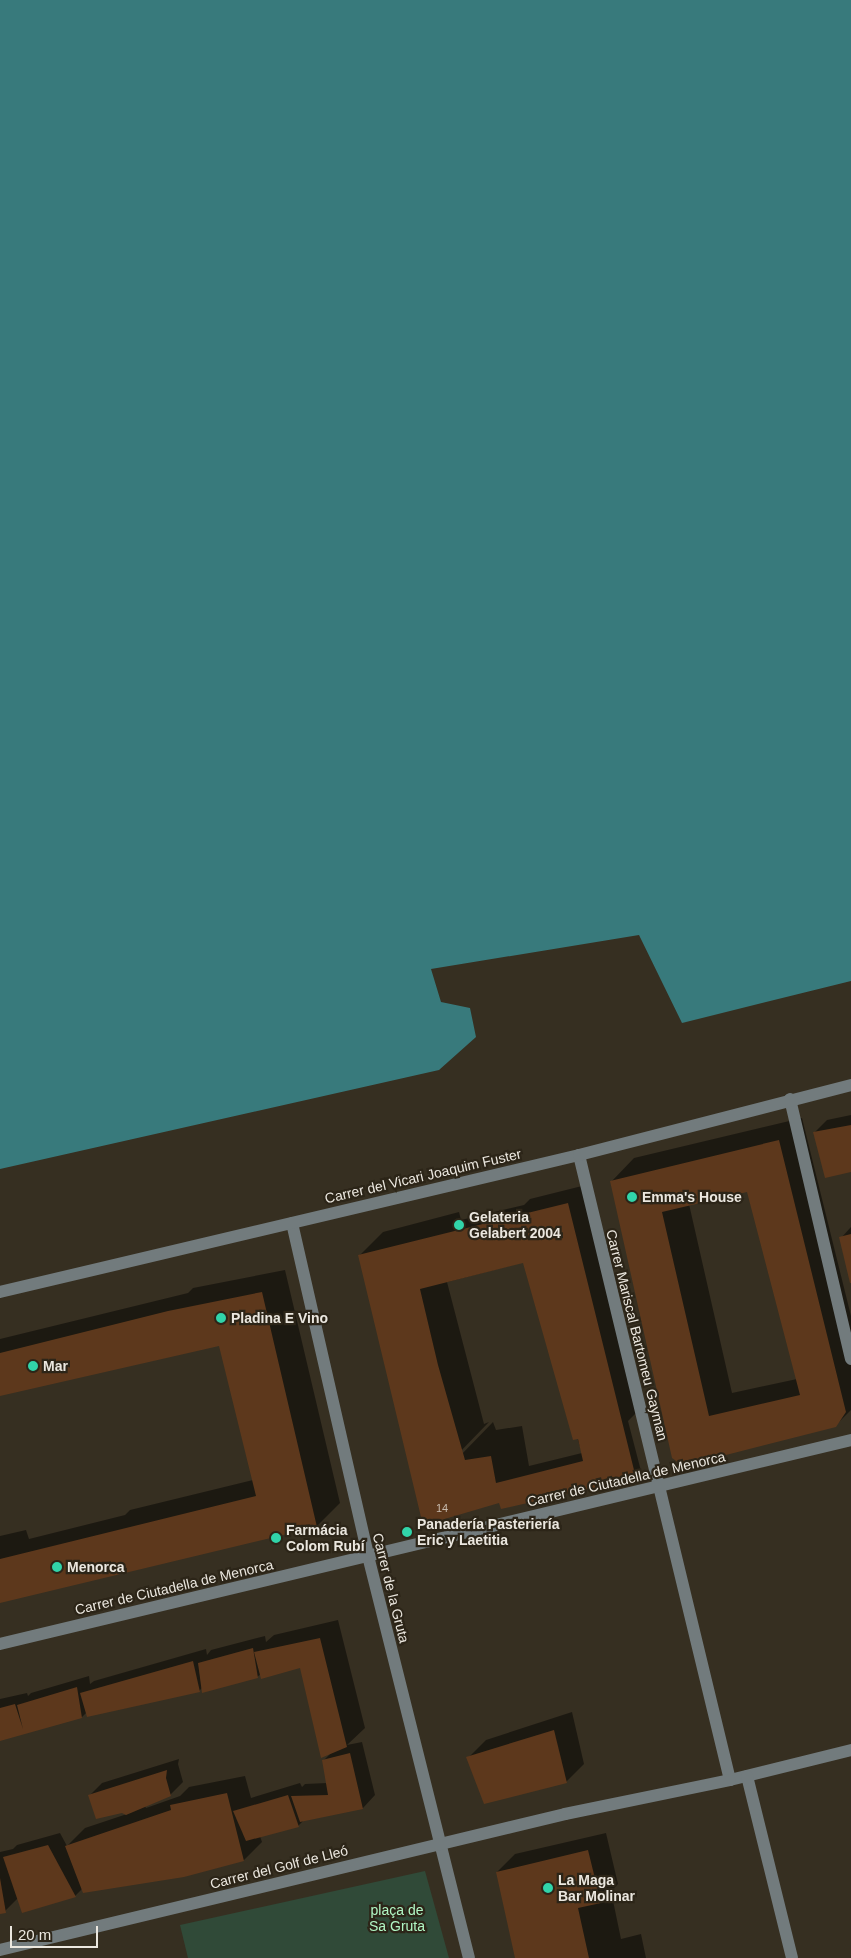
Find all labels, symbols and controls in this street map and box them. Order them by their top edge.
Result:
street label: Carrer del Vicari Joaquim Fuster [323,1145,523,1207]
place label: Emma's House [642,1189,742,1205]
marker: Emma's House [626,1191,638,1203]
place label: Gelateria Gelabert 2004 [469,1209,561,1242]
marker: Gelateria Gelabert 2004 [453,1219,465,1231]
street label: Carrer Mariscal Bartomeu Gayman [603,1228,671,1442]
place label: Pladina E Vino [231,1310,328,1326]
marker: Pladina E Vino [215,1312,227,1324]
place label: Mar [43,1358,68,1374]
marker: Mar [27,1360,39,1372]
street label: Carrer de Ciutadella de Menorca [525,1448,727,1510]
house number: 14 [436,1501,448,1515]
place label: Panadería Pasteriería Eric y Laetitia [417,1516,559,1548]
place label: Farmácia Colom Rubí [286,1522,365,1554]
marker: Panadería Pasteriería Eric y Laetitia [401,1526,413,1538]
street label: Carrer de la Gruta [369,1531,413,1645]
marker: Farmácia Colom Rubí [270,1532,282,1544]
street label: Carrer de Ciutadella de Menorca [73,1556,275,1618]
place label: Menorca [67,1559,125,1575]
marker: Menorca [51,1561,63,1573]
street label: Carrer del Golf de Lleó [208,1842,350,1892]
place label: La Maga Bar Molinar [558,1872,635,1904]
marker: La Maga Bar Molinar [542,1882,554,1894]
park label: plaça de Sa Gruta [369,1902,425,1934]
scale bar [12,1916,100,1948]
text: 20 m [18,1926,51,1943]

